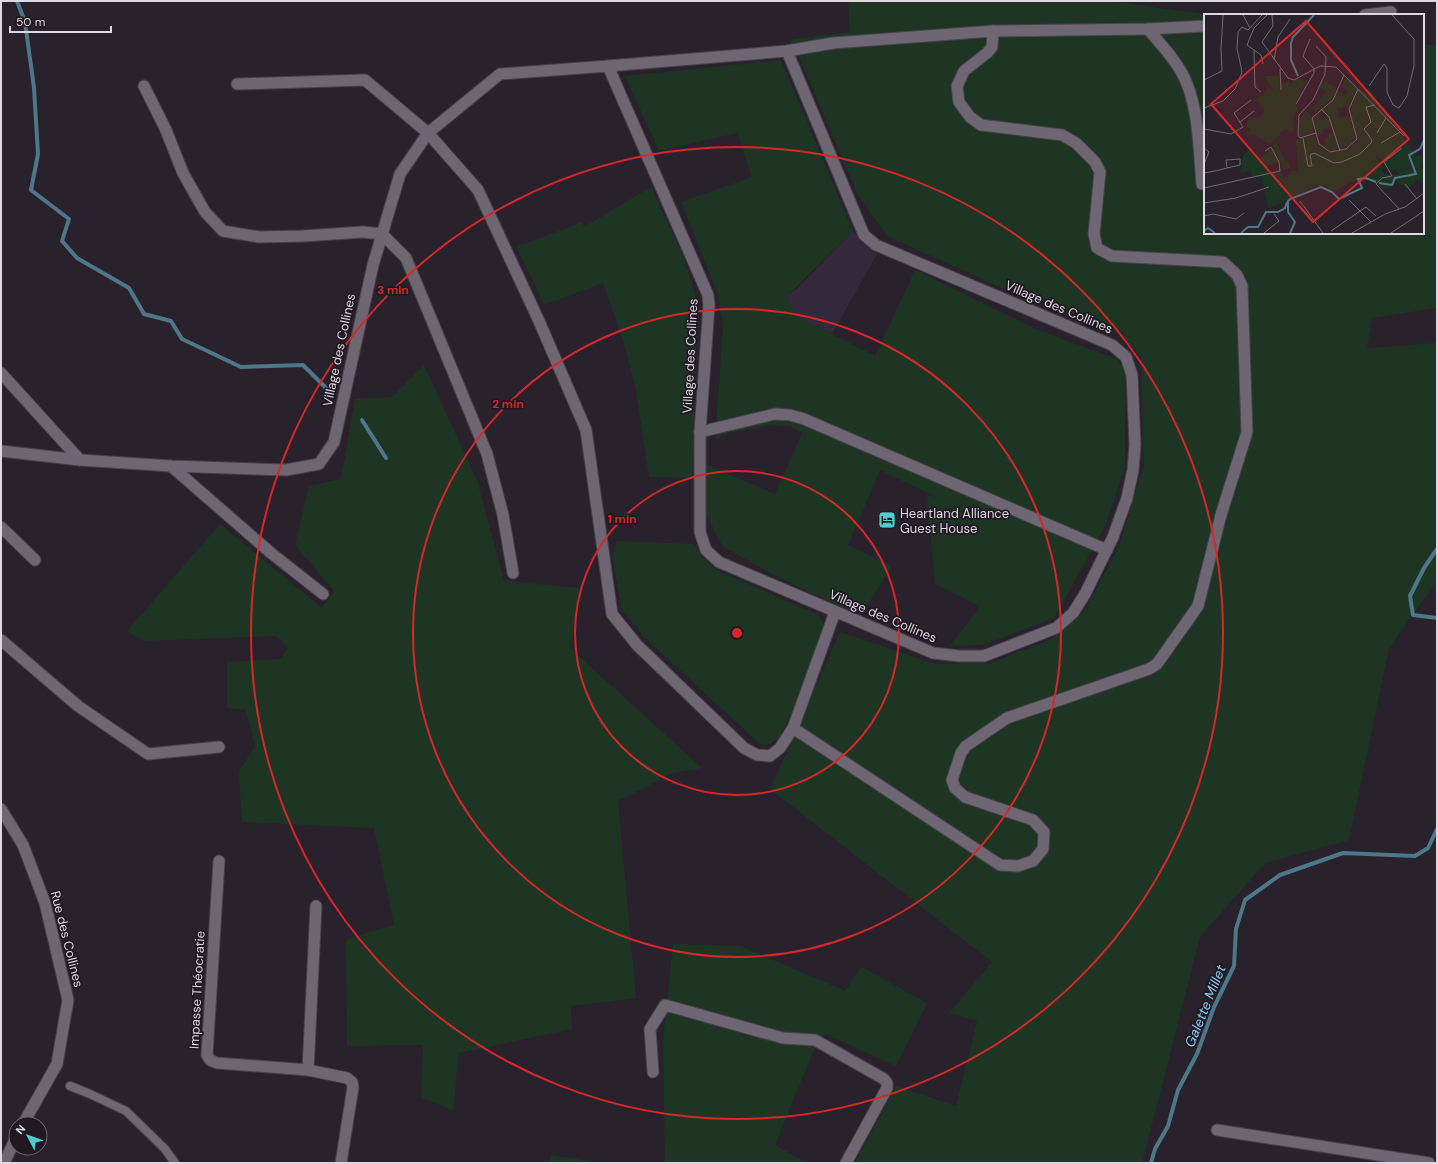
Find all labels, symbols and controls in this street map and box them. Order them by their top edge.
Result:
scale bar [10,8,111,34]
text: 50 m [16,14,45,30]
inset map [1204,14,1424,234]
street label: Village des Collines [1003,277,1115,337]
text: 3 min [377,282,409,298]
street label: Village des Collines [319,292,359,408]
street label: Village des Collines [678,298,702,414]
text: 2 min [492,396,524,412]
place label: Heartland Alliance Guest House [900,505,1009,537]
hotel icon: Heartland Alliance Guest House [877,510,897,530]
text: 1 min [607,511,637,527]
street label: Village des Collines [827,586,939,646]
centre of rings [730,626,744,640]
street label: Rue des Collines [47,889,87,989]
street label: Impasse Théocratie [185,930,209,1050]
water label: Galette Millet [1180,962,1230,1050]
north arrow [8,1116,48,1156]
text: N [13,1122,28,1137]

